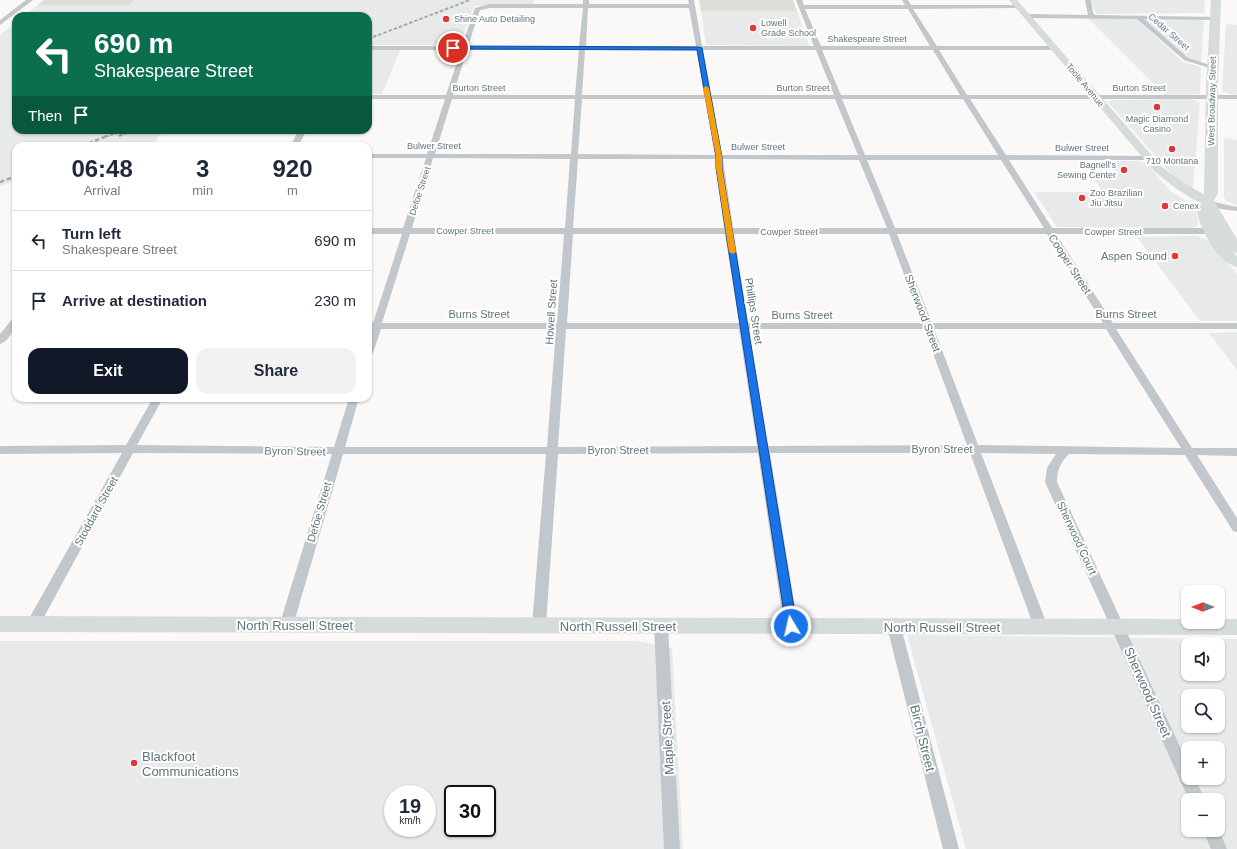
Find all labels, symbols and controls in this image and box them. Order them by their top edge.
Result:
street label: Cedar Street [1146,11,1192,53]
marker: Shine Auto Detailing [441,14,451,24]
place label: Shine Auto Detailing [454,14,535,24]
place label: Lowell Grade School [761,18,816,38]
marker: Lowell Grade School [748,23,758,33]
icon: left [28,28,80,80]
text: 690 m [94,28,173,59]
pin [436,31,470,65]
street label: Shakespeare Street [827,34,907,44]
icon: arrive [442,37,464,59]
street label: West Broadway Street [1206,56,1218,146]
text: Shakespeare Street [94,61,253,81]
street label: Toole Avenue [1064,61,1106,109]
street label: Burton Street [452,83,506,93]
street label: Burton Street [776,83,830,93]
street label: Burton Street [1112,83,1166,93]
marker: Magic Diamond Casino [1152,102,1162,112]
icon: arrive [70,104,92,126]
text: Then [28,107,62,124]
place label: Magic Diamond Casino [1126,114,1188,134]
street label: Bulwer Street [407,141,462,151]
street label: Bulwer Street [731,142,786,152]
street label: Bulwer Street [1055,143,1110,153]
marker: 710 Montana [1167,144,1177,154]
text: 06:48 [71,155,133,182]
text: 3 [196,155,209,182]
text: 920 [273,155,313,182]
place label: 710 Montana [1146,156,1198,166]
place label: Bagnell's Sewing Center [1057,160,1116,180]
street label: Defoe Street [407,165,433,217]
marker: Bagnell's Sewing Center [1119,165,1129,175]
text: Arrival [84,183,121,198]
text: min [192,183,213,198]
text: m [287,183,298,198]
place label: Zoo Brazilian Jiu Jitsu [1090,188,1143,208]
marker: Zoo Brazilian Jiu Jitsu [1077,193,1087,203]
marker: Cenex [1160,201,1170,211]
place label: Cenex [1173,201,1200,211]
text: Turn left [62,225,121,242]
street label: Cowper Street [436,226,494,236]
street label: Cowper Street [760,227,818,237]
street label: Cowper Street [1084,227,1142,237]
icon: left [28,230,50,252]
text: 690 m [314,232,356,249]
street label: Cooper Street [1046,232,1094,296]
text: Shakespeare Street [62,242,177,257]
place label: Aspen Sound [1101,250,1167,262]
marker: Aspen Sound [1170,251,1180,261]
street label: Sherwood Street [903,273,943,353]
street label: Phillips Street [743,277,765,345]
street label: Howell Street [543,279,559,345]
icon: arrive [28,290,50,312]
text: Arrive at destination [62,292,207,309]
text: 230 m [314,292,356,309]
street label: Burns Street [448,308,510,320]
street label: Burns Street [1095,308,1157,320]
street label: Burns Street [771,309,833,321]
button: Exit [28,348,188,394]
button: Share [196,348,356,394]
street label: Byron Street [911,443,973,455]
street label: Byron Street [264,444,326,458]
street label: Byron Street [587,444,649,456]
street label: Stoddard Street [72,474,120,548]
street label: Defoe Street [305,481,333,543]
street label: Sherwood Court [1055,499,1099,577]
north arrow [1181,585,1225,629]
map controls [1181,585,1225,837]
position arrow [770,605,812,647]
street label: North Russell Street [237,618,354,633]
street label: North Russell Street [560,619,677,634]
street label: North Russell Street [884,620,1001,635]
button: sound [1181,637,1225,681]
street label: Sherwood Street [1121,645,1174,740]
button: search [1181,689,1225,733]
street label: Maple Street [658,700,677,775]
street label: Birch Street [907,703,938,773]
button: + [1181,741,1225,785]
place label: Blackfoot Communications [142,749,239,779]
marker: Blackfoot Communications [129,758,139,768]
speed limit sign: 30 [444,785,496,837]
button: − [1181,793,1225,837]
text: 19 [399,795,421,817]
text: km/h [399,815,421,826]

